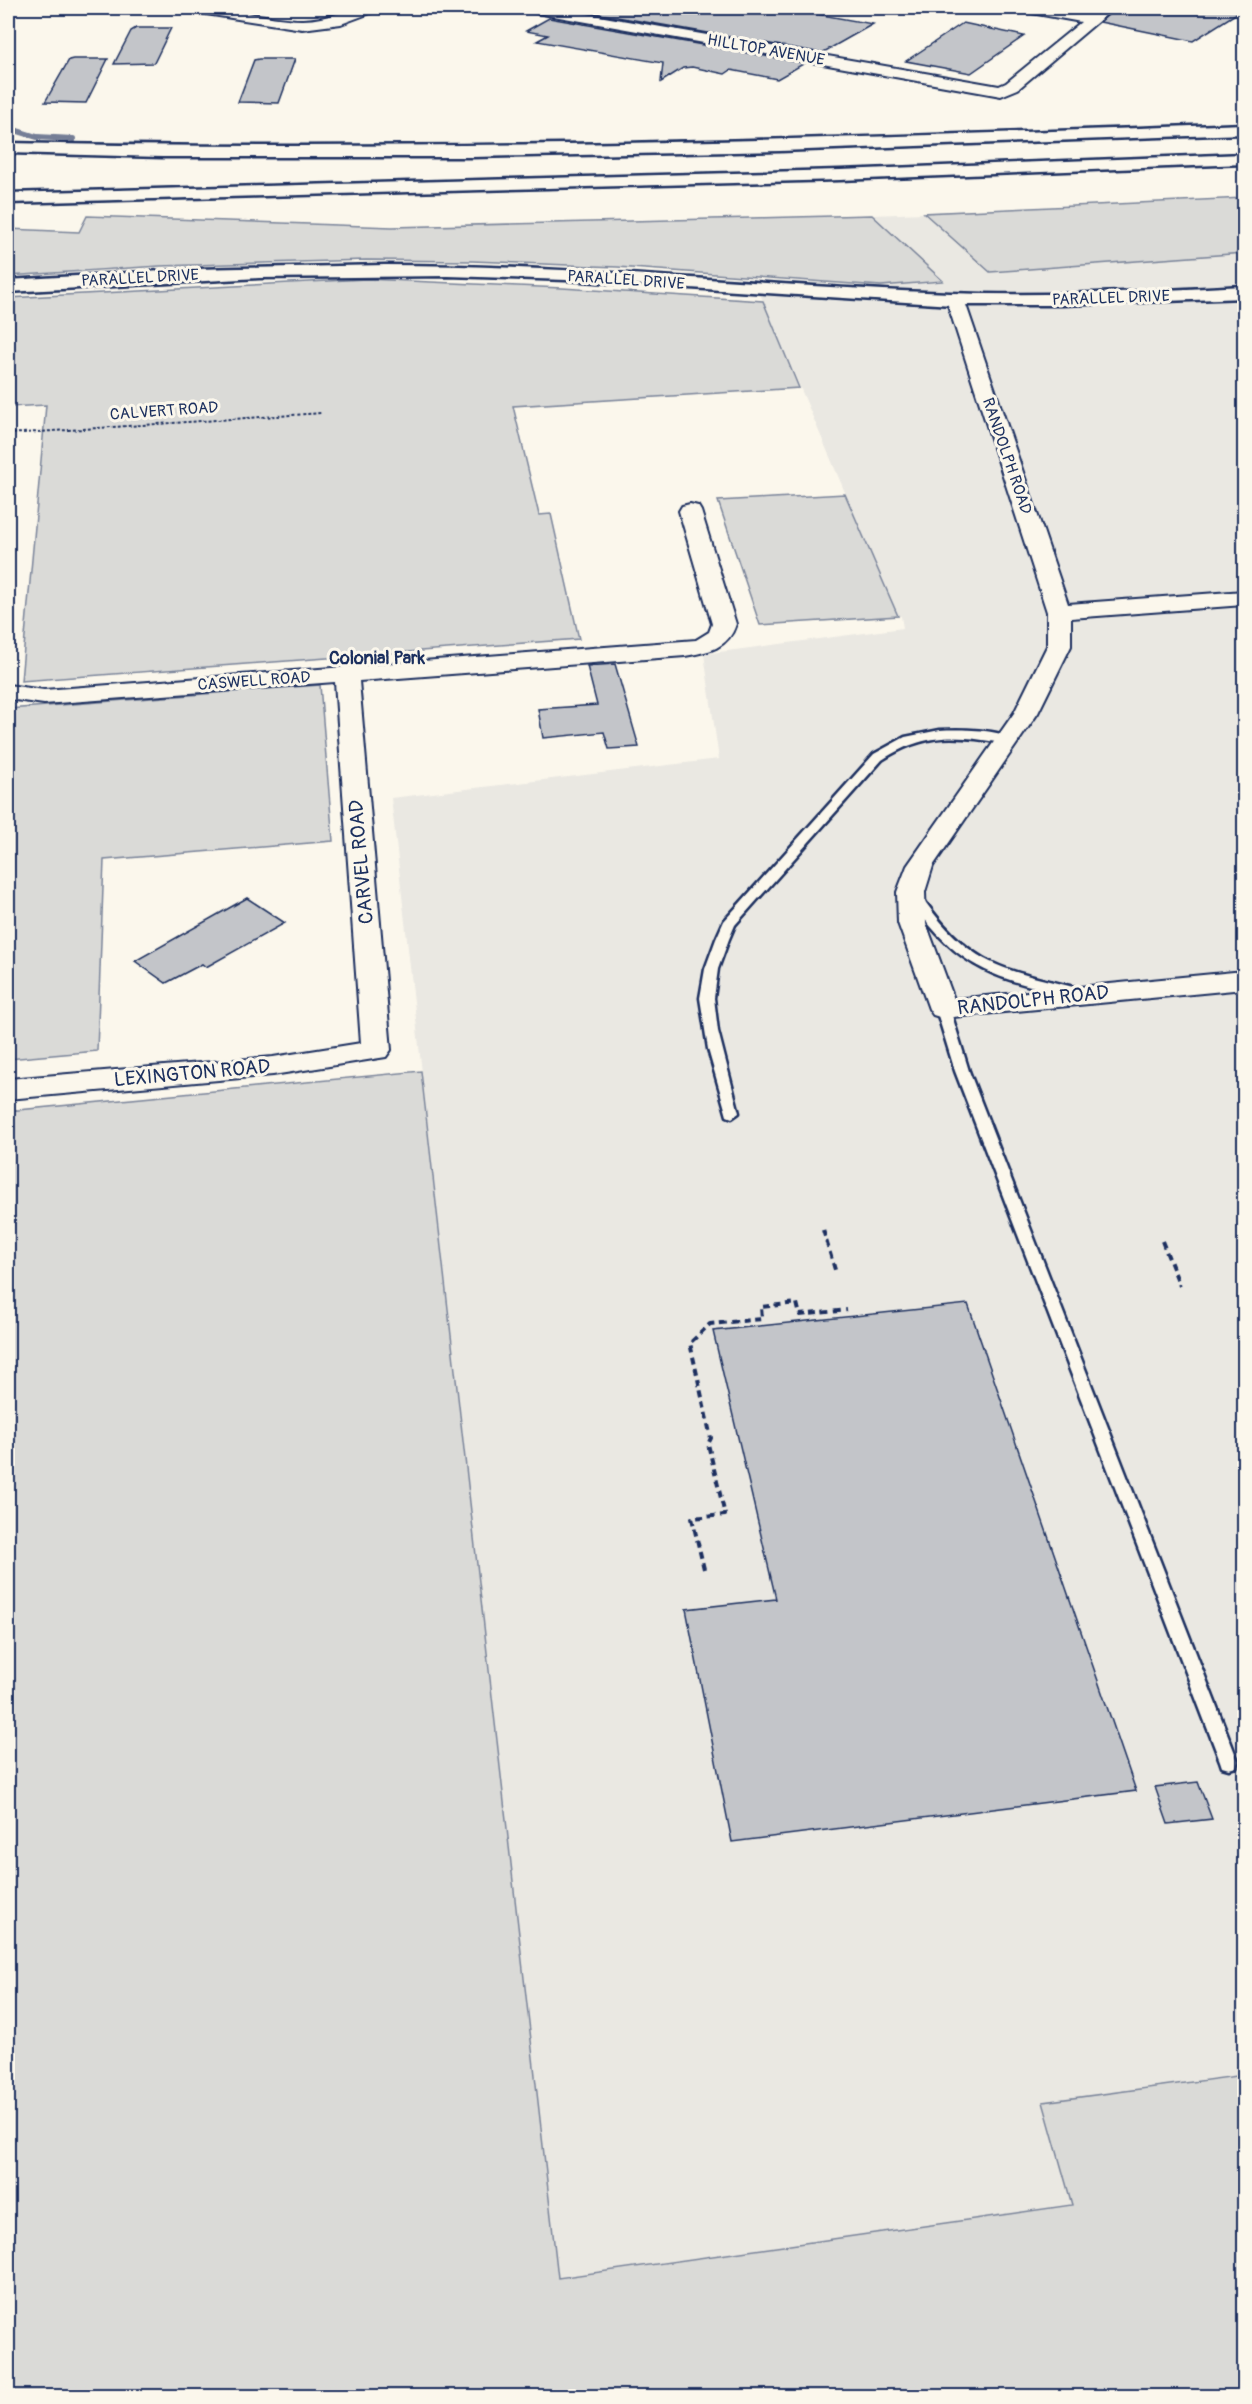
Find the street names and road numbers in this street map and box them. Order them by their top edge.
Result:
street label: HILLTOP AVENUE [706,30,826,70]
street label: PARALLEL DRIVE [81,265,199,291]
street label: PARALLEL DRIVE [567,266,685,294]
street label: PARALLEL DRIVE [1052,286,1170,310]
street label: RANDOLPH ROAD [978,395,1036,517]
street label: CALVERT ROAD [109,397,219,425]
street label: CASWELL ROAD [197,667,311,695]
street label: CARVEL ROAD [343,799,379,925]
street label: RANDOLPH ROAD [956,980,1110,1020]
street label: LEXINGTON ROAD [113,1054,271,1092]

